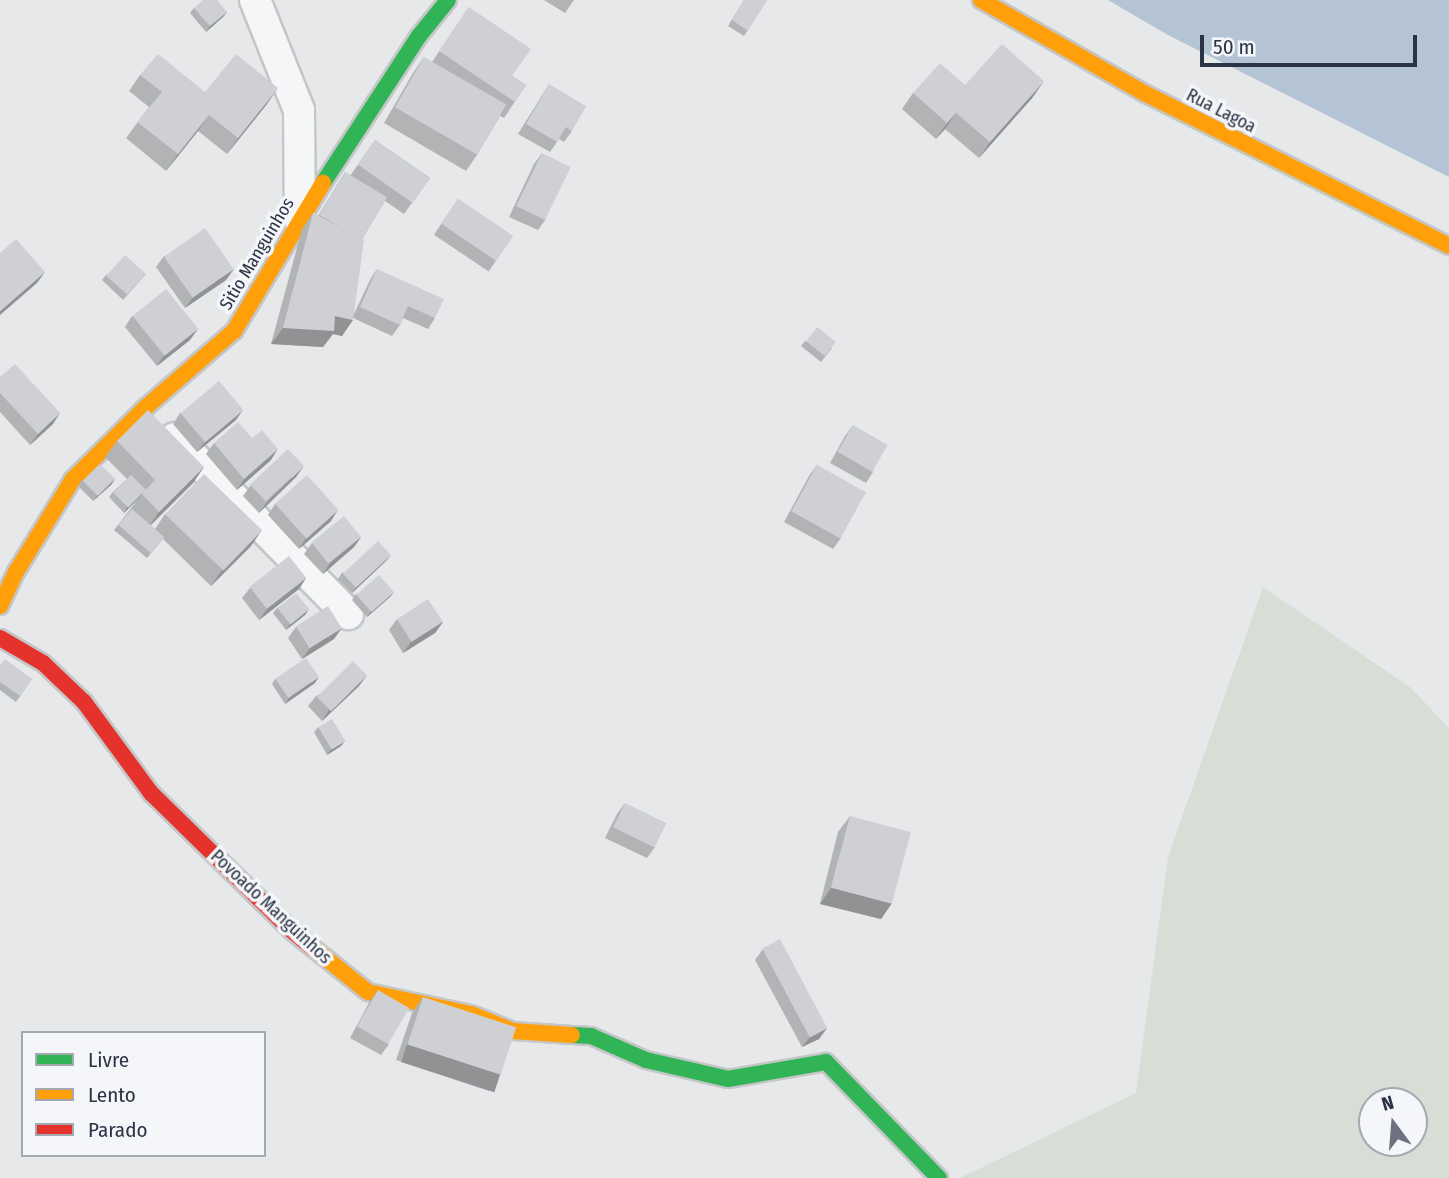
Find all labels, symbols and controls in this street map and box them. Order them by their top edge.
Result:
scale bar [1204,21,1421,65]
text: 50 m [1213,34,1255,60]
street label: Rua Lagoa [1183,84,1259,138]
street label: Sitio Manguinhos [215,194,299,314]
street label: Povoado Manguinhos [206,846,336,968]
legend [21,1031,266,1157]
text: Livre [88,1047,129,1073]
text: Lento [88,1082,136,1108]
north arrow [1358,1087,1428,1157]
text: N [1379,1091,1396,1116]
text: Parado [88,1117,147,1143]

